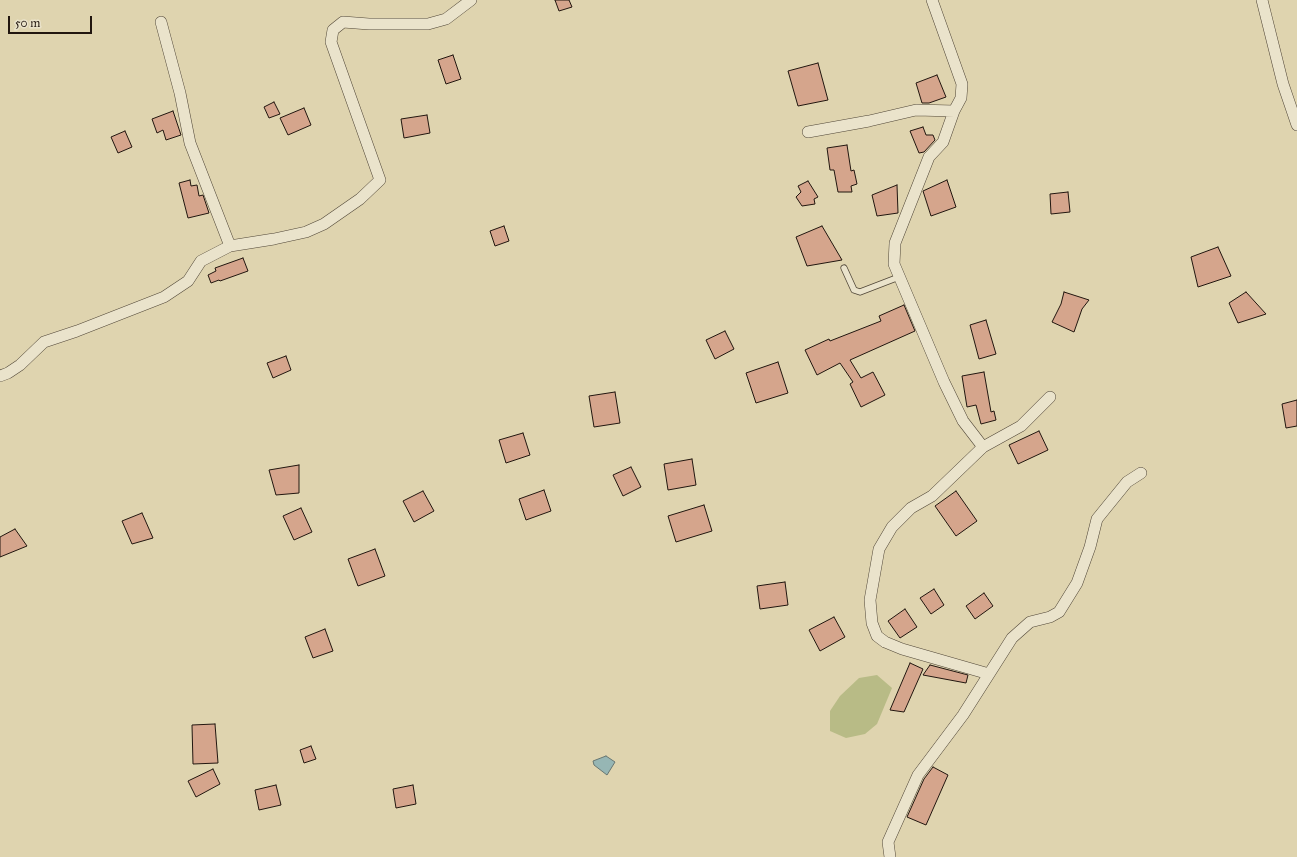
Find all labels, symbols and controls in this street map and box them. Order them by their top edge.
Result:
scale bar [10,8,94,34]
text: 50 m [15,16,40,30]

